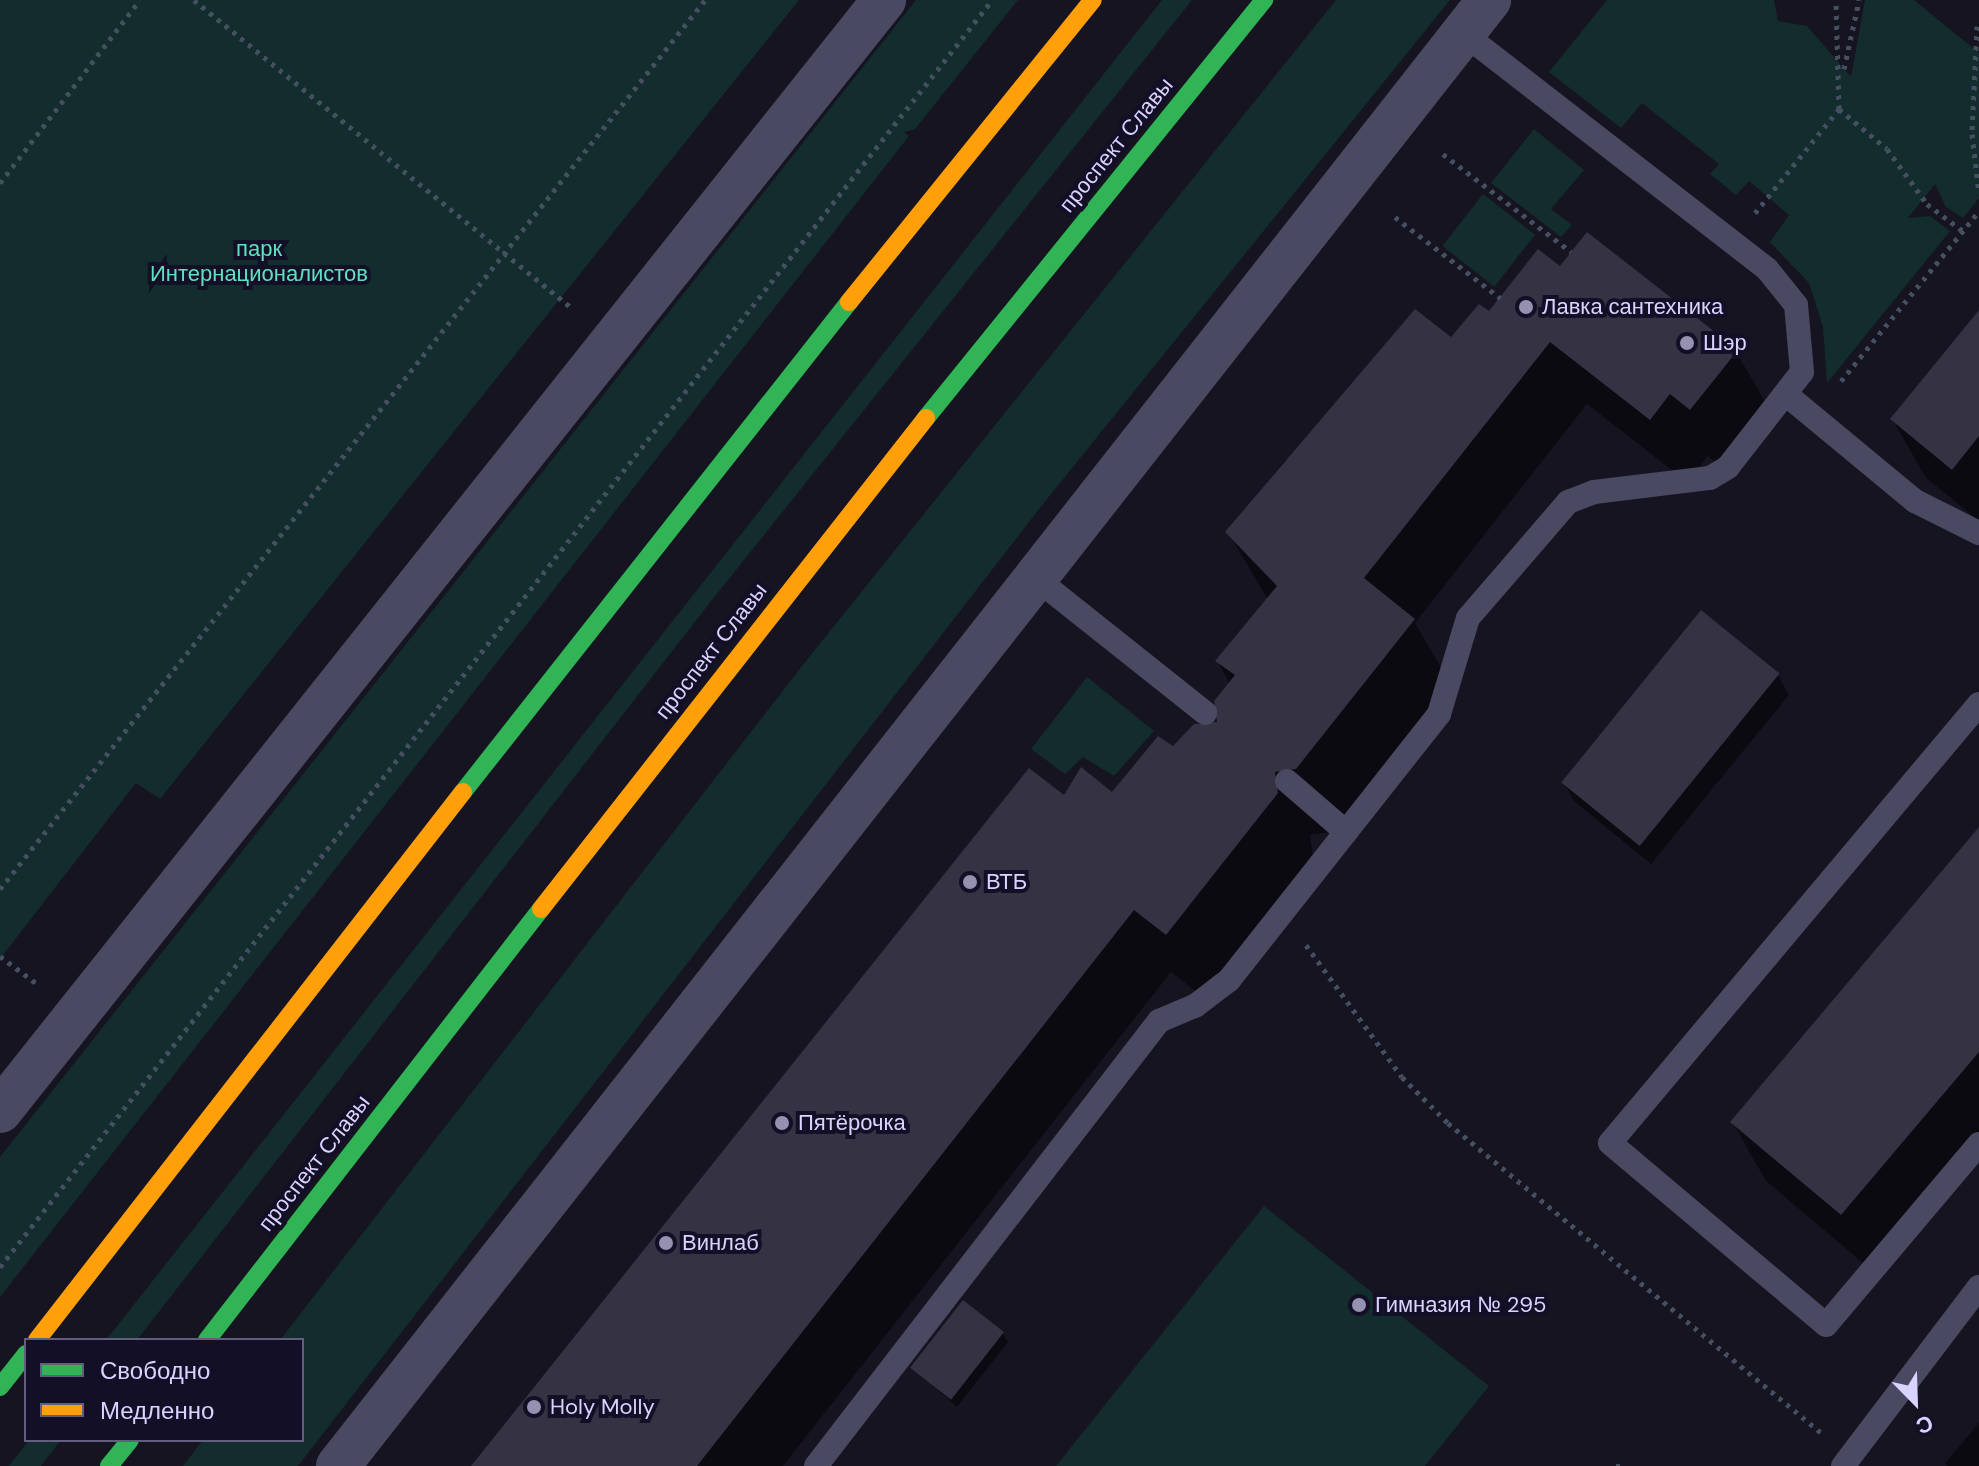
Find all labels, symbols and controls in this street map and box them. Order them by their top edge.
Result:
street label: проспект Славы [1054,72,1178,218]
park label: парк Интернационалистов [150,235,368,286]
place label: Лавка сантехника [1542,294,1723,320]
marker: Лавка сантехника [1517,298,1535,316]
place label: Шэр [1703,330,1747,356]
marker: Шэр [1678,334,1696,352]
street label: проспект Славы [650,578,772,724]
place label: ВТБ [986,869,1027,895]
marker: ВТБ [961,873,979,891]
street label: проспект Славы [253,1090,375,1236]
place label: Пятёрочка [798,1110,906,1136]
marker: Пятёрочка [773,1114,791,1132]
place label: Винлаб [682,1230,759,1256]
marker: Винлаб [657,1234,675,1252]
place label: Гимназия № 295 [1375,1292,1547,1318]
marker: Гимназия № 295 [1350,1296,1368,1314]
legend [24,1338,304,1442]
text: Свободно [100,1355,210,1386]
north arrow [1875,1362,1955,1442]
place label: Holy Molly [550,1394,655,1420]
text: Медленно [100,1395,214,1426]
marker: Holy Molly [525,1398,543,1416]
text: С [1912,1408,1938,1441]

